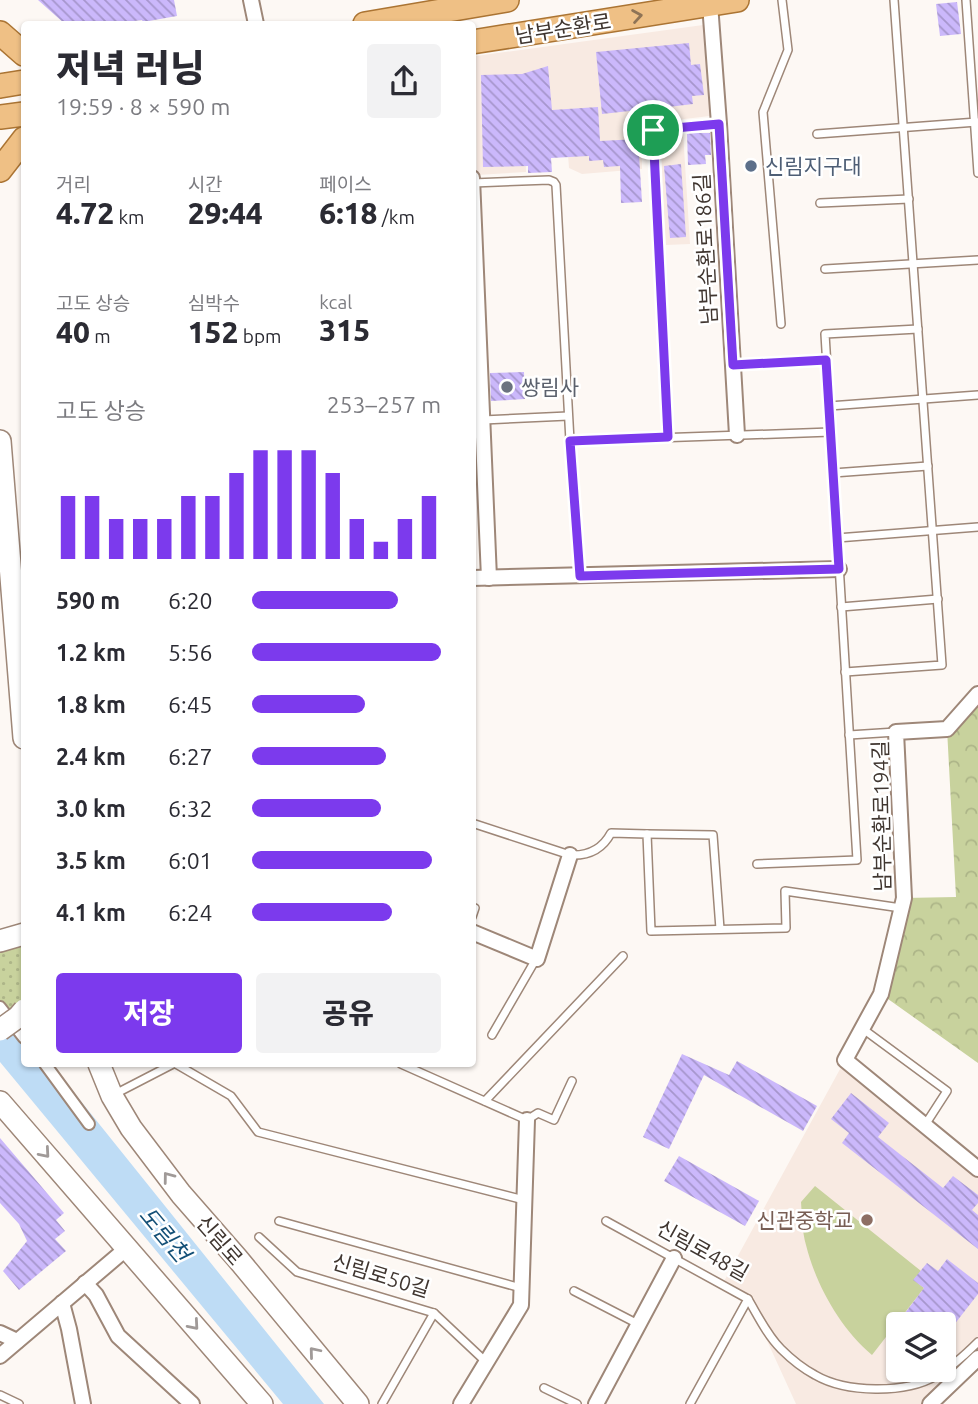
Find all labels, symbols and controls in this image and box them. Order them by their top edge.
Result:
street label: 남부순환로 [513,9,613,47]
one-way arrow [631,9,643,24]
button: share [367,44,441,118]
text: 저녁 러닝 [56,47,205,89]
text: 19:59 · 8 × 590 m [56,94,230,119]
pin [623,100,683,160]
icon: arrive [634,111,672,149]
place label: 신림지구대 [765,154,862,178]
marker: 신림지구대 [743,158,759,174]
text: 거리 [56,173,91,195]
text: 시간 [188,173,223,195]
text: 페이스 [319,173,372,195]
street label: 남부순환로186길 [689,173,721,325]
text: 4.72 [56,196,114,230]
text: 29:44 [188,196,263,230]
text: 6:18 [319,196,377,230]
text: km [114,206,144,228]
text: /km [377,206,415,228]
text: kcal [319,291,352,313]
text: 고도 상승 [56,292,130,314]
text: 심박수 [188,292,240,314]
text: 315 [319,313,370,347]
text: 40 [56,315,90,349]
text: 152 [188,315,238,349]
text: m [90,325,111,347]
text: bpm [238,325,281,347]
place label: 쌍림사 [521,375,579,399]
marker: 쌍림사 [499,379,515,395]
text: 253–257 m [327,392,441,417]
text: 고도 상승 [56,398,146,423]
text: 590 m [56,588,120,613]
text: 6:20 [168,588,213,613]
text: 1.2 km [56,640,126,665]
text: 5:56 [168,640,213,665]
text: 1.8 km [56,692,126,717]
text: 6:45 [168,692,213,717]
street label: 남부순환로194길 [868,740,894,892]
text: 2.4 km [56,744,126,769]
text: 6:27 [168,744,213,769]
text: 3.0 km [56,796,126,821]
text: 6:32 [168,796,213,821]
text: 3.5 km [56,848,126,873]
text: 6:01 [168,848,213,873]
text: 4.1 km [56,900,126,925]
text: 6:24 [168,900,213,925]
button: 저장 [56,973,242,1053]
button: 공유 [256,973,441,1053]
one-way arrow [37,1145,49,1158]
one-way arrow [164,1172,176,1185]
water label: 도림천 [135,1202,197,1269]
place label: 신관중학교 [756,1208,853,1232]
street label: 신림로 [192,1210,248,1270]
marker: 신관중학교 [859,1212,875,1228]
street label: 신림로48길 [653,1215,753,1285]
street label: 신림로50길 [329,1249,433,1301]
map controls [886,1312,956,1382]
button: layers [886,1312,956,1382]
one-way arrow [186,1317,198,1330]
one-way arrow [310,1347,322,1360]

